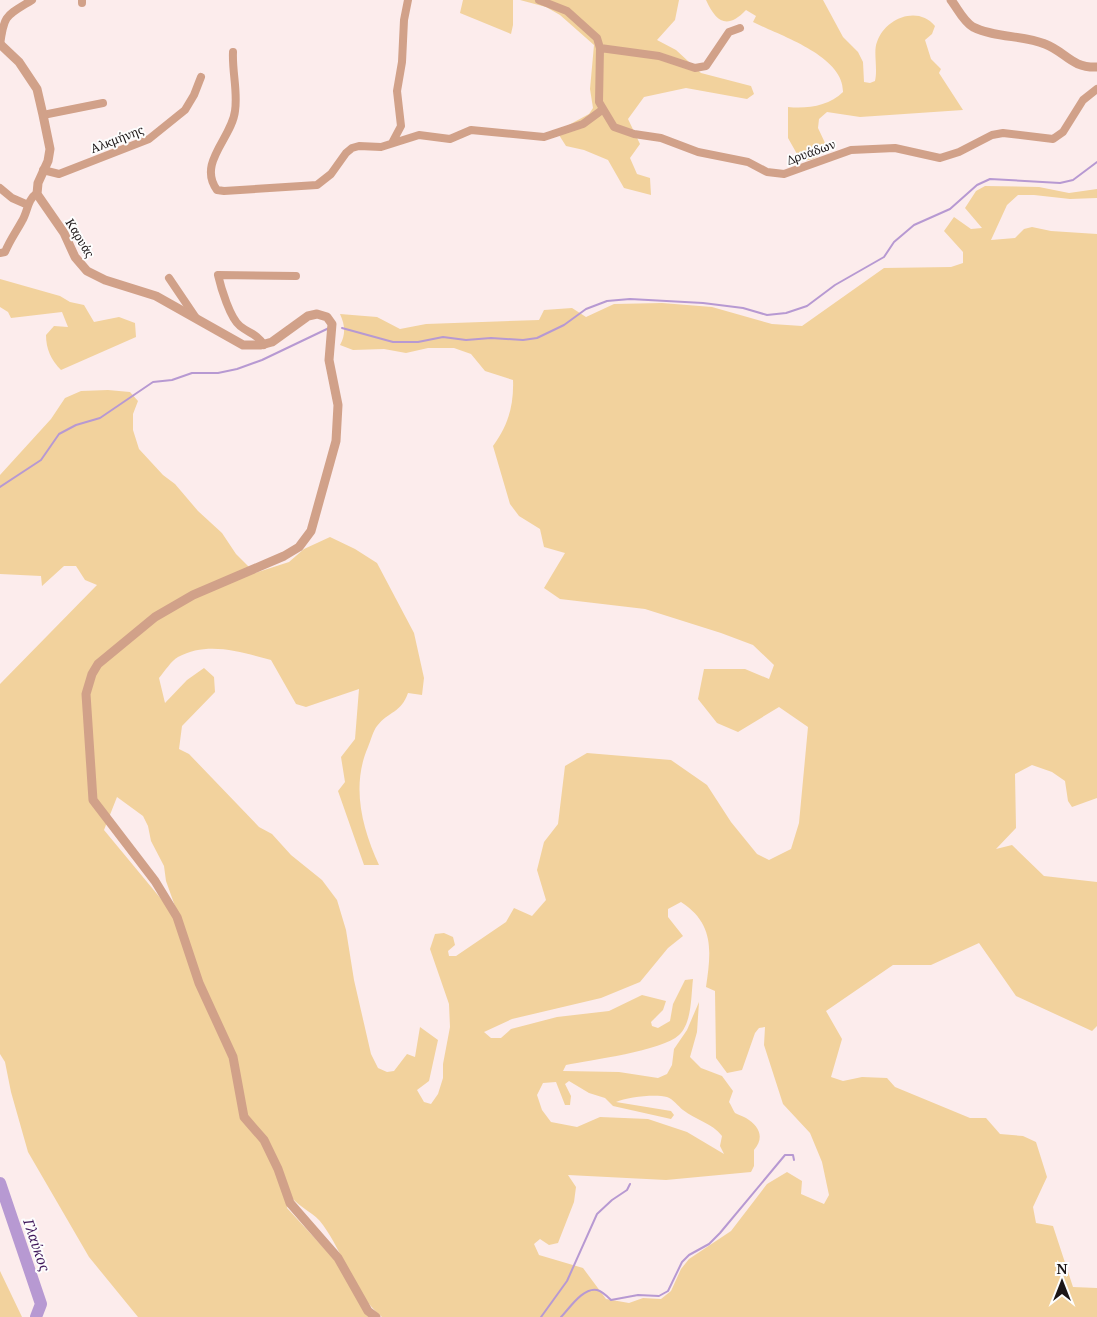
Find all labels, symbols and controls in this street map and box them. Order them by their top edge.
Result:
street label: Αλκμήνης [88,121,146,157]
street label: Δρυάδων [784,135,838,169]
street label: Καρυάς [62,215,98,261]
water label: Γλαύκος [19,1215,55,1274]
north arrow [1037,1257,1087,1307]
text: N [1056,1259,1068,1278]

